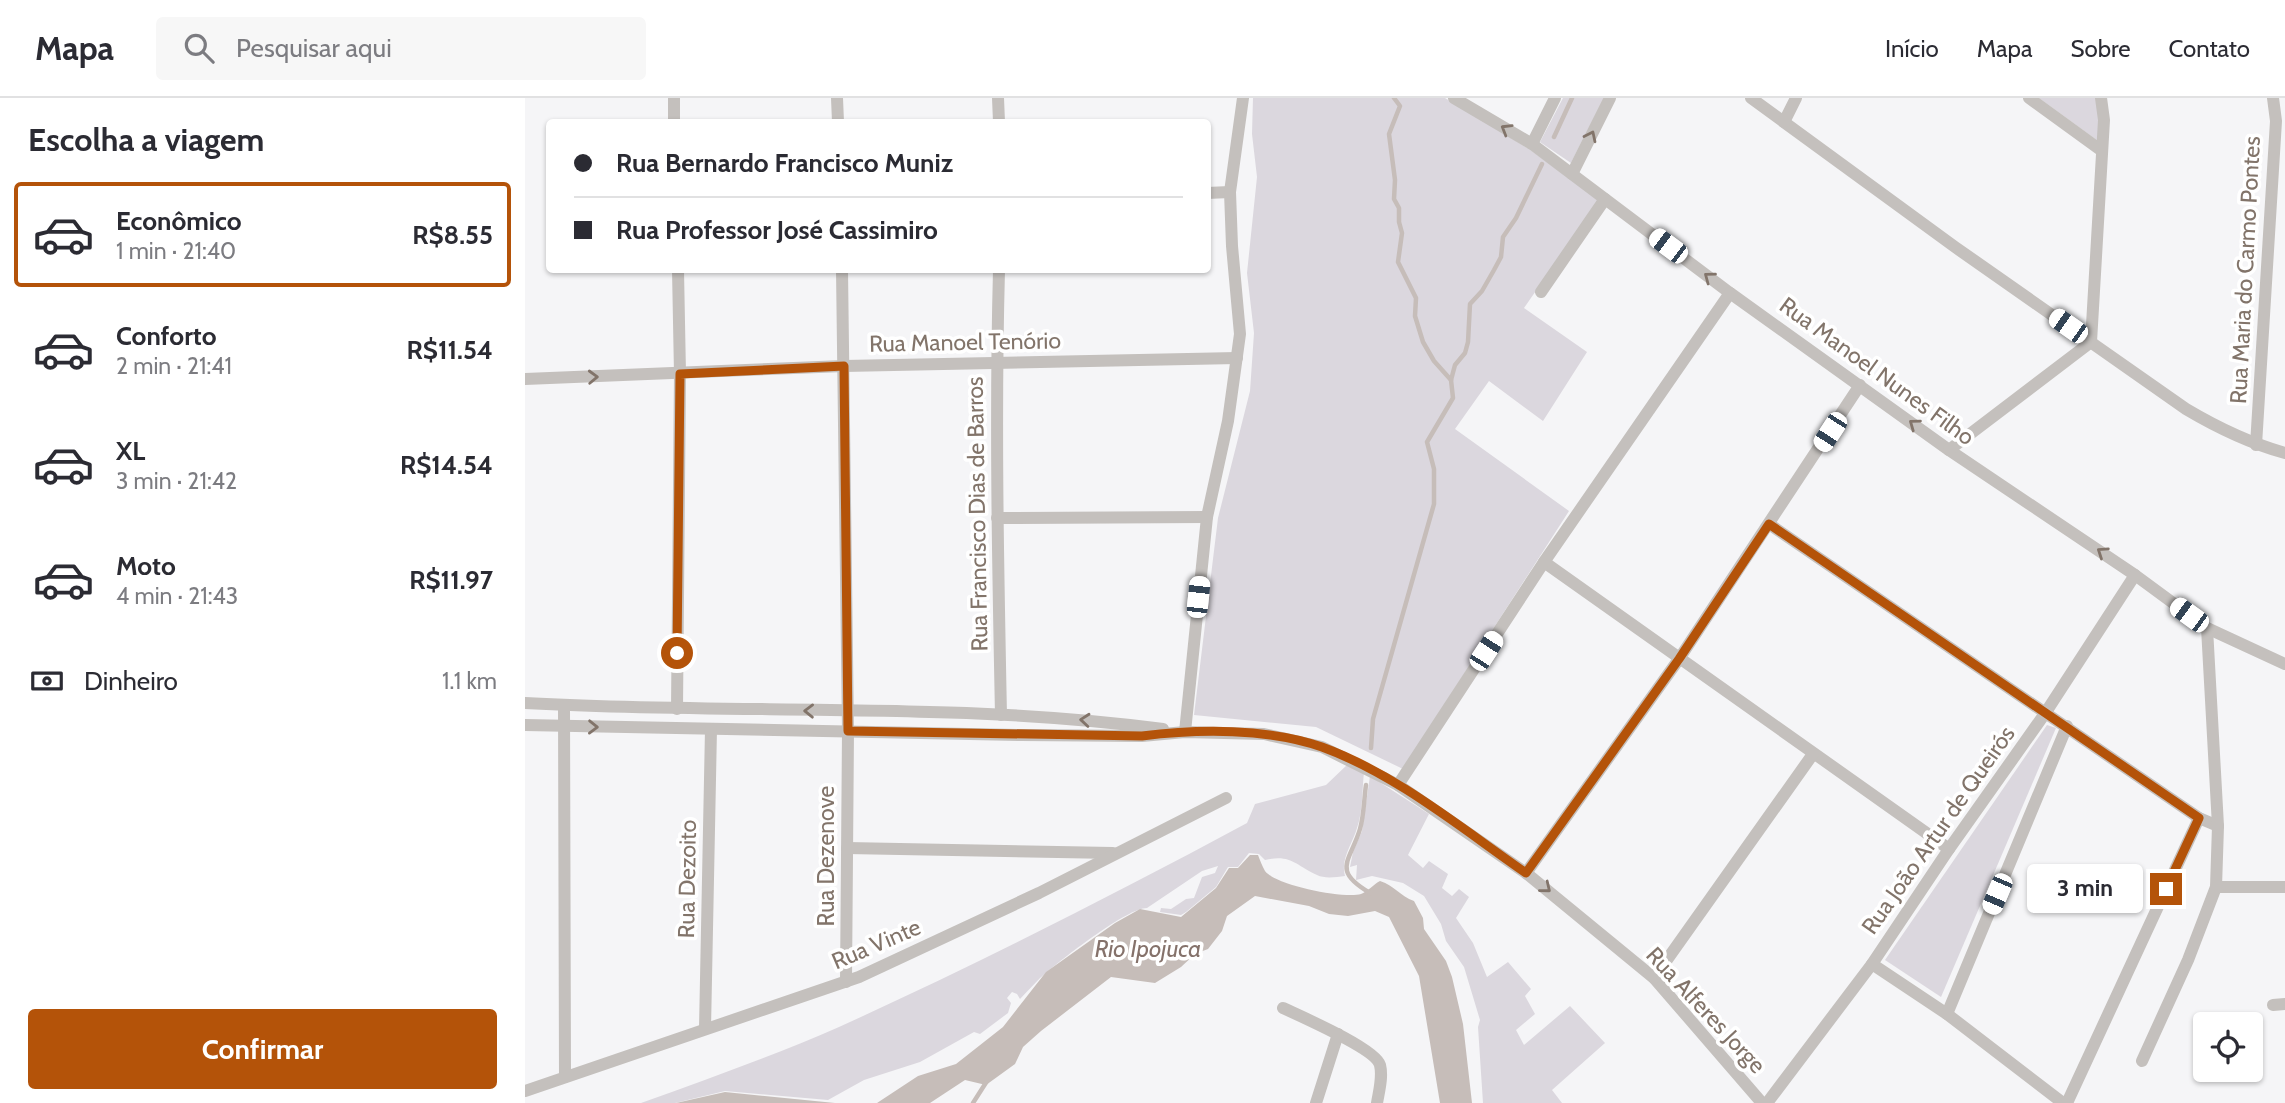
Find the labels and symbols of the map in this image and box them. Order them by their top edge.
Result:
one-way arrow [1500,124,1513,137]
one-way arrow [1582,131,1596,143]
street label: Rua Maria do Carmo Pontes [2224,135,2266,405]
car [1645,225,1692,267]
one-way arrow [1705,273,1717,285]
street label: Rua Manoel Nunes Filho [1774,291,1980,451]
car [2045,305,2092,347]
street label: Rua Manoel Tenório [869,326,1061,358]
one-way arrow [588,369,599,384]
street label: Rua Francisco Dias de Barros [961,376,993,652]
car [1810,409,1851,455]
one-way arrow [1909,420,1922,432]
one-way arrow [2097,548,2110,561]
car [1186,575,1211,619]
car [2166,594,2213,636]
car [1466,628,1507,674]
route start [661,637,693,669]
one-way arrow [803,703,814,718]
one-way arrow [1080,713,1091,728]
one-way arrow [588,719,599,735]
street label: Rua João Artur de Queirós [1855,720,2021,940]
street label: Rua Dezenove [812,785,840,926]
street label: Rua Dezoito [672,819,702,939]
callout: 3 min [2026,864,2141,914]
car [1980,871,2015,917]
route end [2150,873,2182,905]
one-way arrow [1538,880,1550,893]
street label: Rua Vinte [827,913,925,975]
water label: Rio Ipojuca [1095,934,1201,963]
street label: Rua Alferes Jorge [1640,941,1772,1079]

